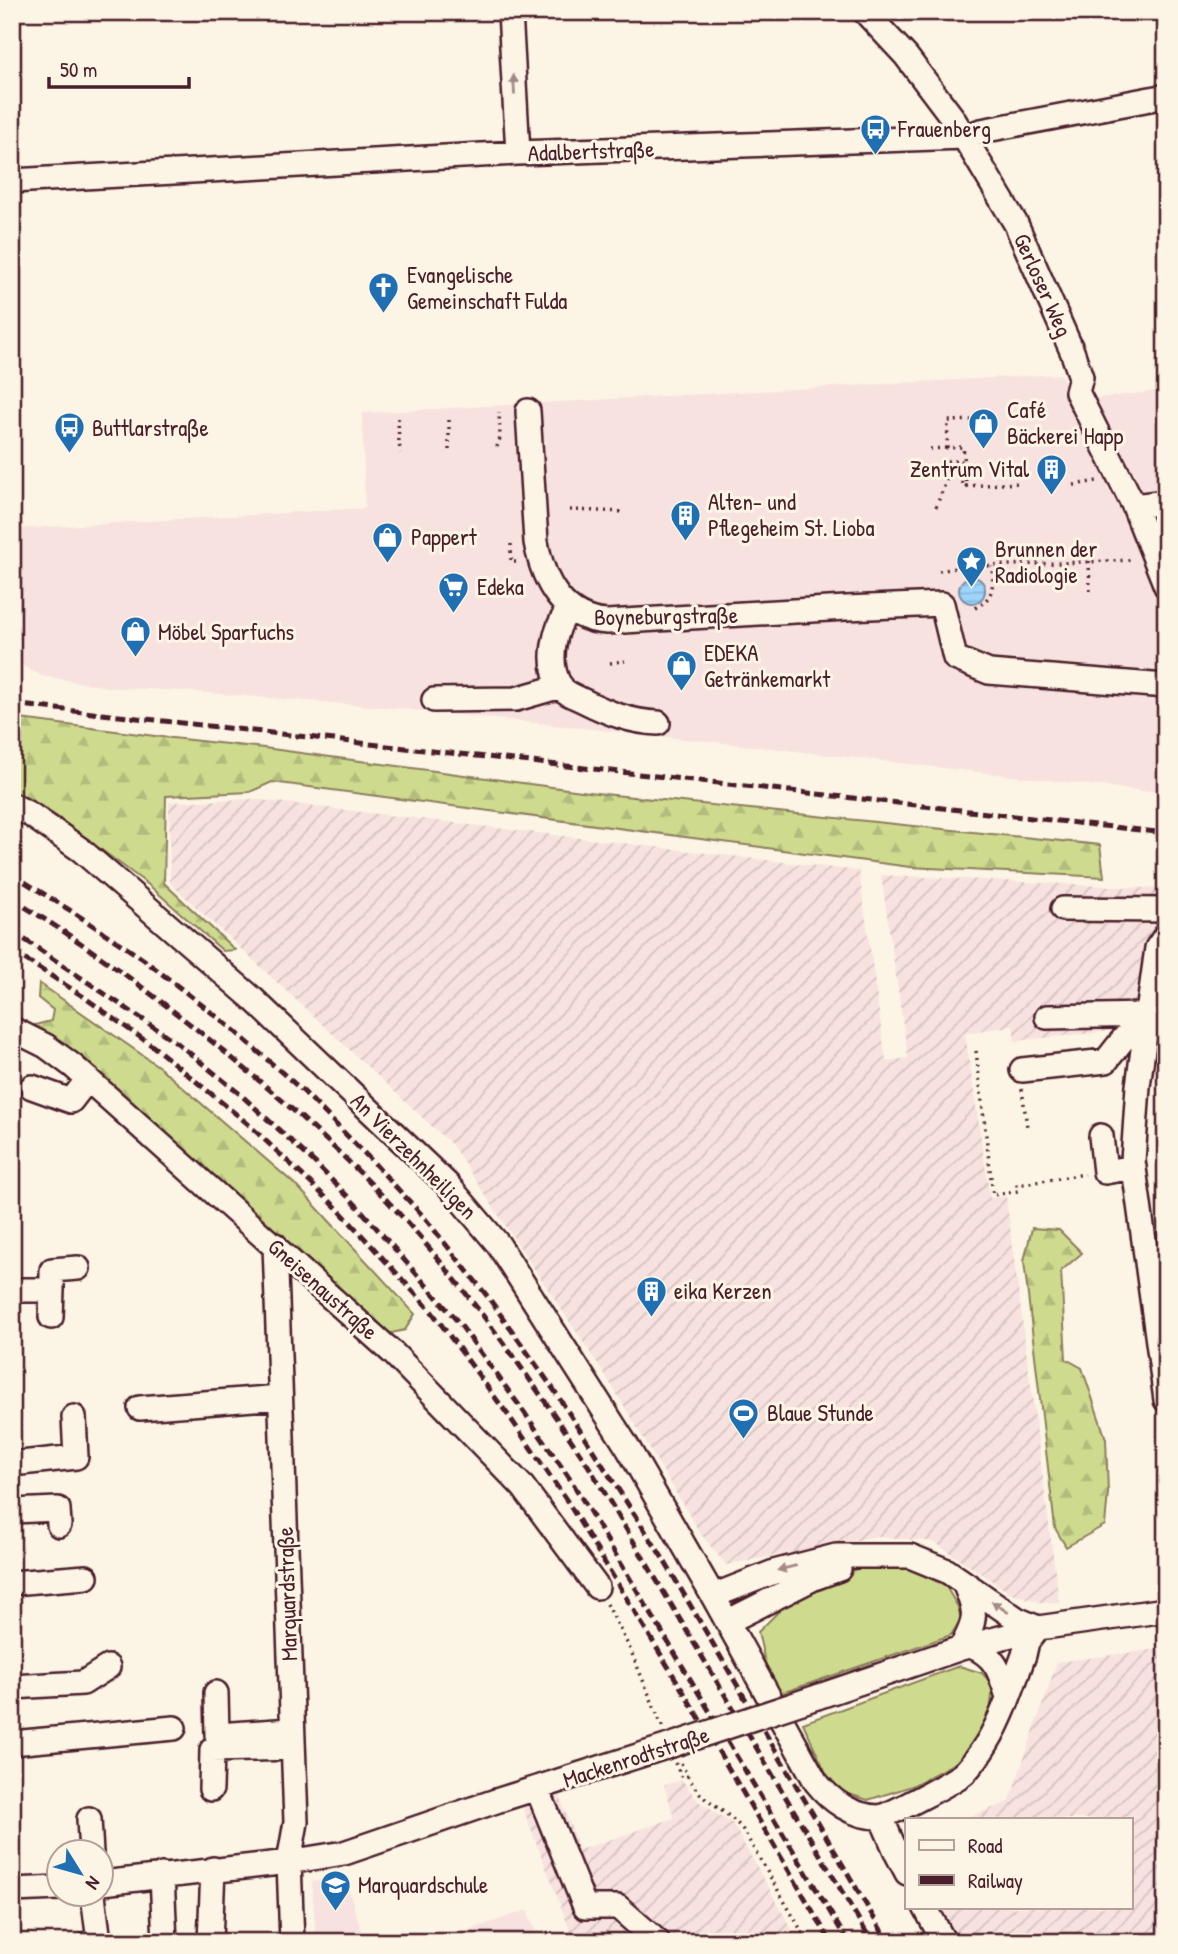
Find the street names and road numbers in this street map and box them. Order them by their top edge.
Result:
street label: Adalbertstraße [527,133,655,168]
street label: Gerloser Weg [1007,228,1080,341]
street label: Boyneburgstraße [594,599,738,632]
street label: An Vierzehnheiligen [344,1086,484,1226]
street label: Gneisenaustraße [262,1231,385,1346]
street label: Marquardstraße [269,1526,304,1662]
street label: Mackenrodtstraße [559,1718,713,1795]

